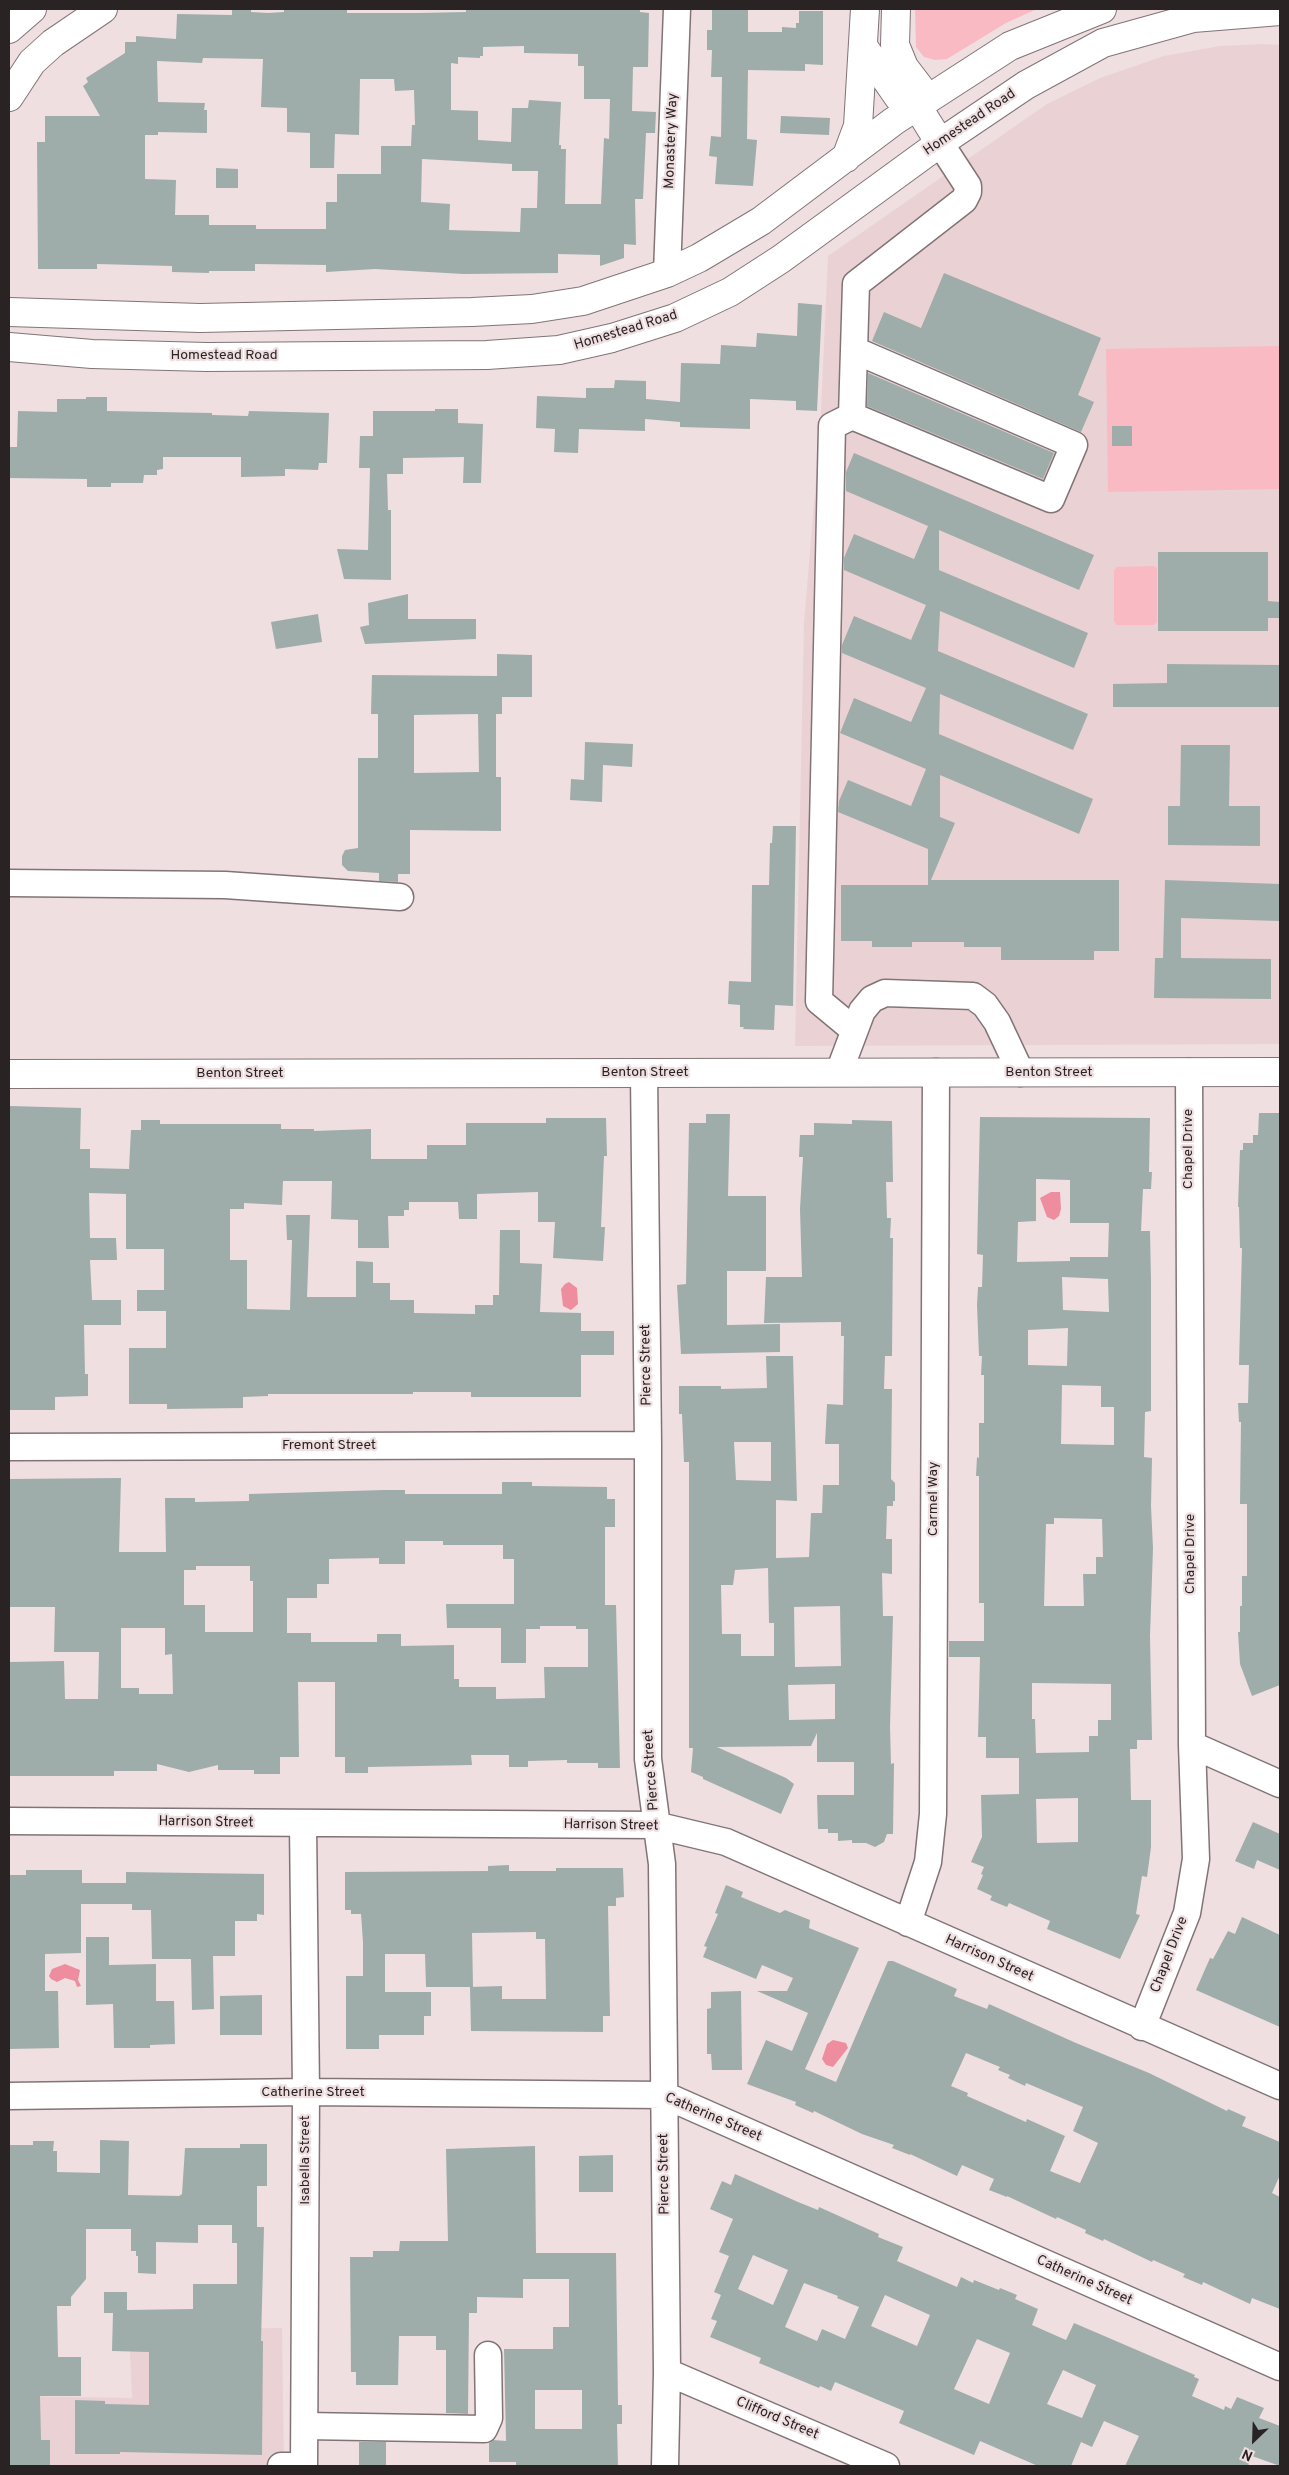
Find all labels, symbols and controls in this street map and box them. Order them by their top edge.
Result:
street label: Homestead Road [921,86,1019,160]
street label: Monastery Way [662,93,682,189]
street label: Homestead Road [572,307,680,355]
street label: Homestead Road [170,348,278,364]
street label: Benton Street [601,1065,689,1081]
street label: Benton Street [1005,1065,1093,1081]
street label: Benton Street [196,1066,284,1082]
street label: Chapel Drive [1181,1109,1197,1189]
street label: Pierce Street [638,1324,656,1406]
street label: Fremont Street [282,1438,376,1454]
street label: Carmel Way [926,1462,942,1536]
street label: Chapel Drive [1183,1514,1199,1594]
street label: Pierce Street [641,1729,663,1811]
street label: Harrison Street [158,1814,254,1832]
street label: Harrison Street [563,1817,659,1835]
street label: Chapel Drive [1148,1914,1192,1996]
street label: Harrison Street [942,1932,1036,1986]
street label: Catherine Street [261,2085,365,2101]
street label: Catherine Street [662,2090,764,2146]
street label: Isabella Street [298,2115,314,2205]
street label: Pierce Street [656,2133,674,2215]
street label: Catherine Street [1033,2252,1135,2310]
street label: Clifford Street [733,2394,821,2444]
north arrow [1229,2415,1279,2465]
text: N [1240,2444,1256,2464]

